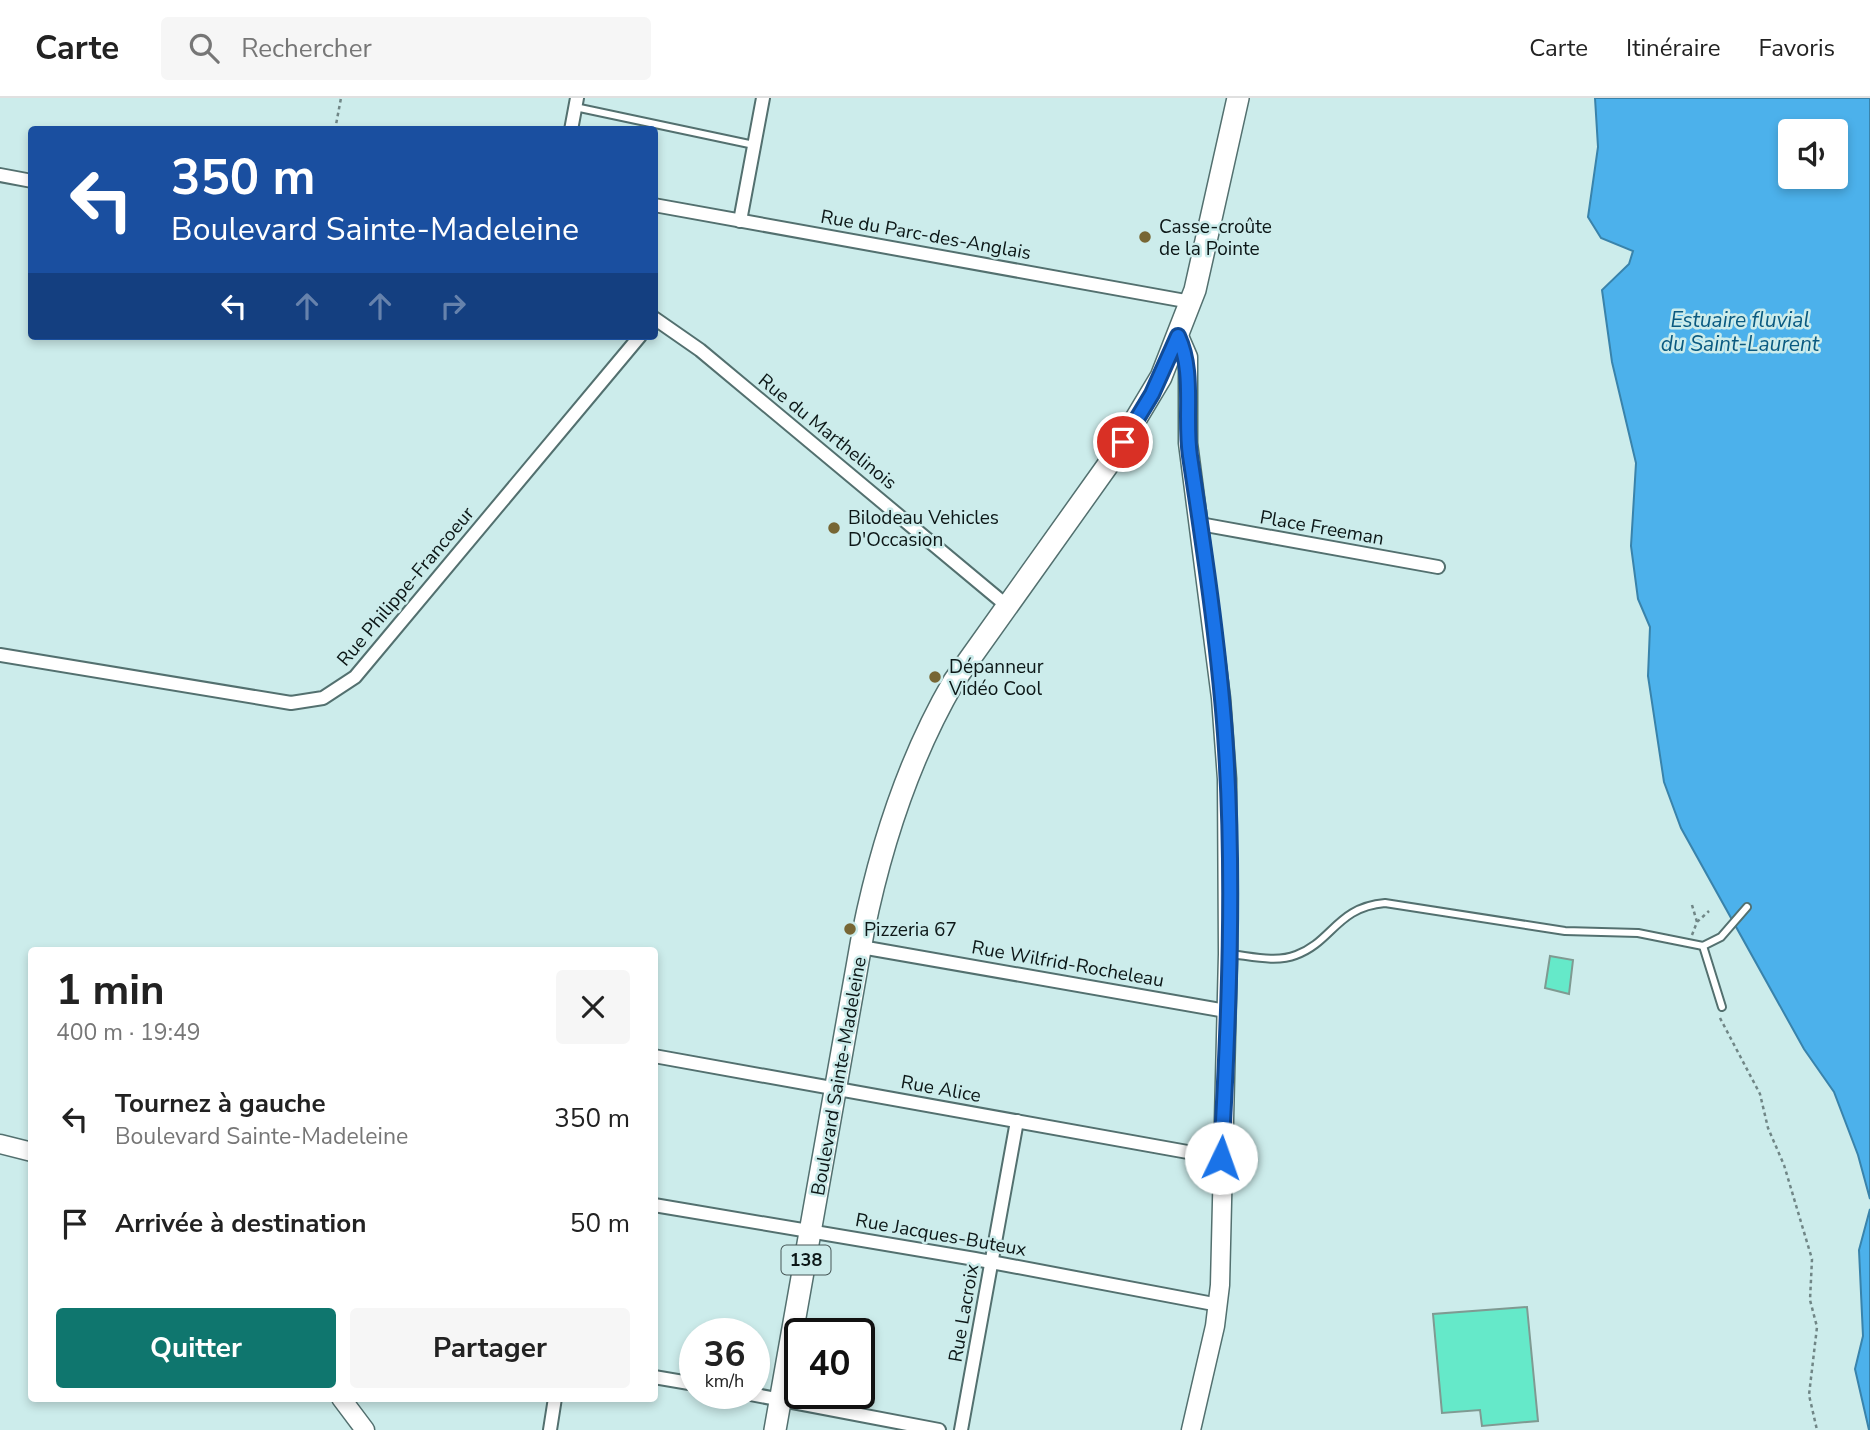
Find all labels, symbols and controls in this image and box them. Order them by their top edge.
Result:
search box [161,17,651,80]
text: Carte [35,26,119,71]
icon: search [185,29,223,67]
text: Rechercher [241,31,372,66]
text: Carte [1529,32,1588,64]
text: Itinéraire [1626,32,1720,64]
text: Favoris [1758,32,1835,64]
map controls [1778,119,1848,189]
button: sound [1778,119,1848,189]
text: 350 m [171,144,315,211]
icon: left [56,154,147,245]
street label: Rue du Parc-des-Anglais [819,204,1033,266]
text: Boulevard Sainte-Madeleine [171,208,579,251]
place label: Casse-croûte de la Pointe [1159,214,1272,262]
marker: Casse-croûte de la Pointe [1137,229,1153,245]
icon: left [215,287,253,325]
icon: ahead [288,287,326,325]
icon: ahead [361,287,399,325]
icon: right [434,287,472,325]
water label: Estuaire fluvial du Saint-Laurent [1661,306,1820,358]
street label: Rue du Marthelinois [753,368,902,496]
pin [1093,412,1153,472]
icon: arrive [1104,423,1142,461]
street label: Rue Philippe-Francoeur [331,501,480,672]
street label: Place Freeman [1258,504,1386,552]
place label: Bilodeau Vehicles D'Occasion [848,505,999,553]
marker: Bilodeau Vehicles D'Occasion [826,520,842,536]
place label: Dépanneur Vidéo Cool [948,654,1044,702]
marker: Dépanneur Vidéo Cool [927,669,943,685]
place label: Pizzeria 67 [864,917,957,943]
marker: Pizzeria 67 [842,921,858,937]
street label: Rue Wilfrid-Rocheleau [970,934,1166,994]
street label: Boulevard Sainte-Madeleine [805,955,873,1198]
text: 1 min [56,962,165,1019]
button: close [556,970,630,1044]
text: 400 m · 19:49 [56,1017,201,1048]
street label: Rue Alice [899,1069,983,1109]
text: Tournez à gauche [115,1086,326,1121]
icon: left [56,1100,94,1138]
text: 350 m [554,1101,630,1136]
text: Boulevard Sainte-Madeleine [115,1121,408,1152]
position arrow [1184,1121,1258,1195]
icon: arrive [56,1205,94,1243]
text: Arrivée à destination [115,1206,366,1241]
text: 50 m [570,1206,630,1241]
street label: Rue Jacques-Buteux [853,1207,1028,1263]
road number: 138 [782,1246,830,1274]
street label: Rue Lacroix [943,1262,985,1364]
button: Quitter [56,1308,336,1388]
button: Partager [350,1308,630,1388]
speed limit sign: 40 [784,1318,875,1409]
text: 36 [703,1331,746,1378]
text: km/h [705,1369,744,1393]

